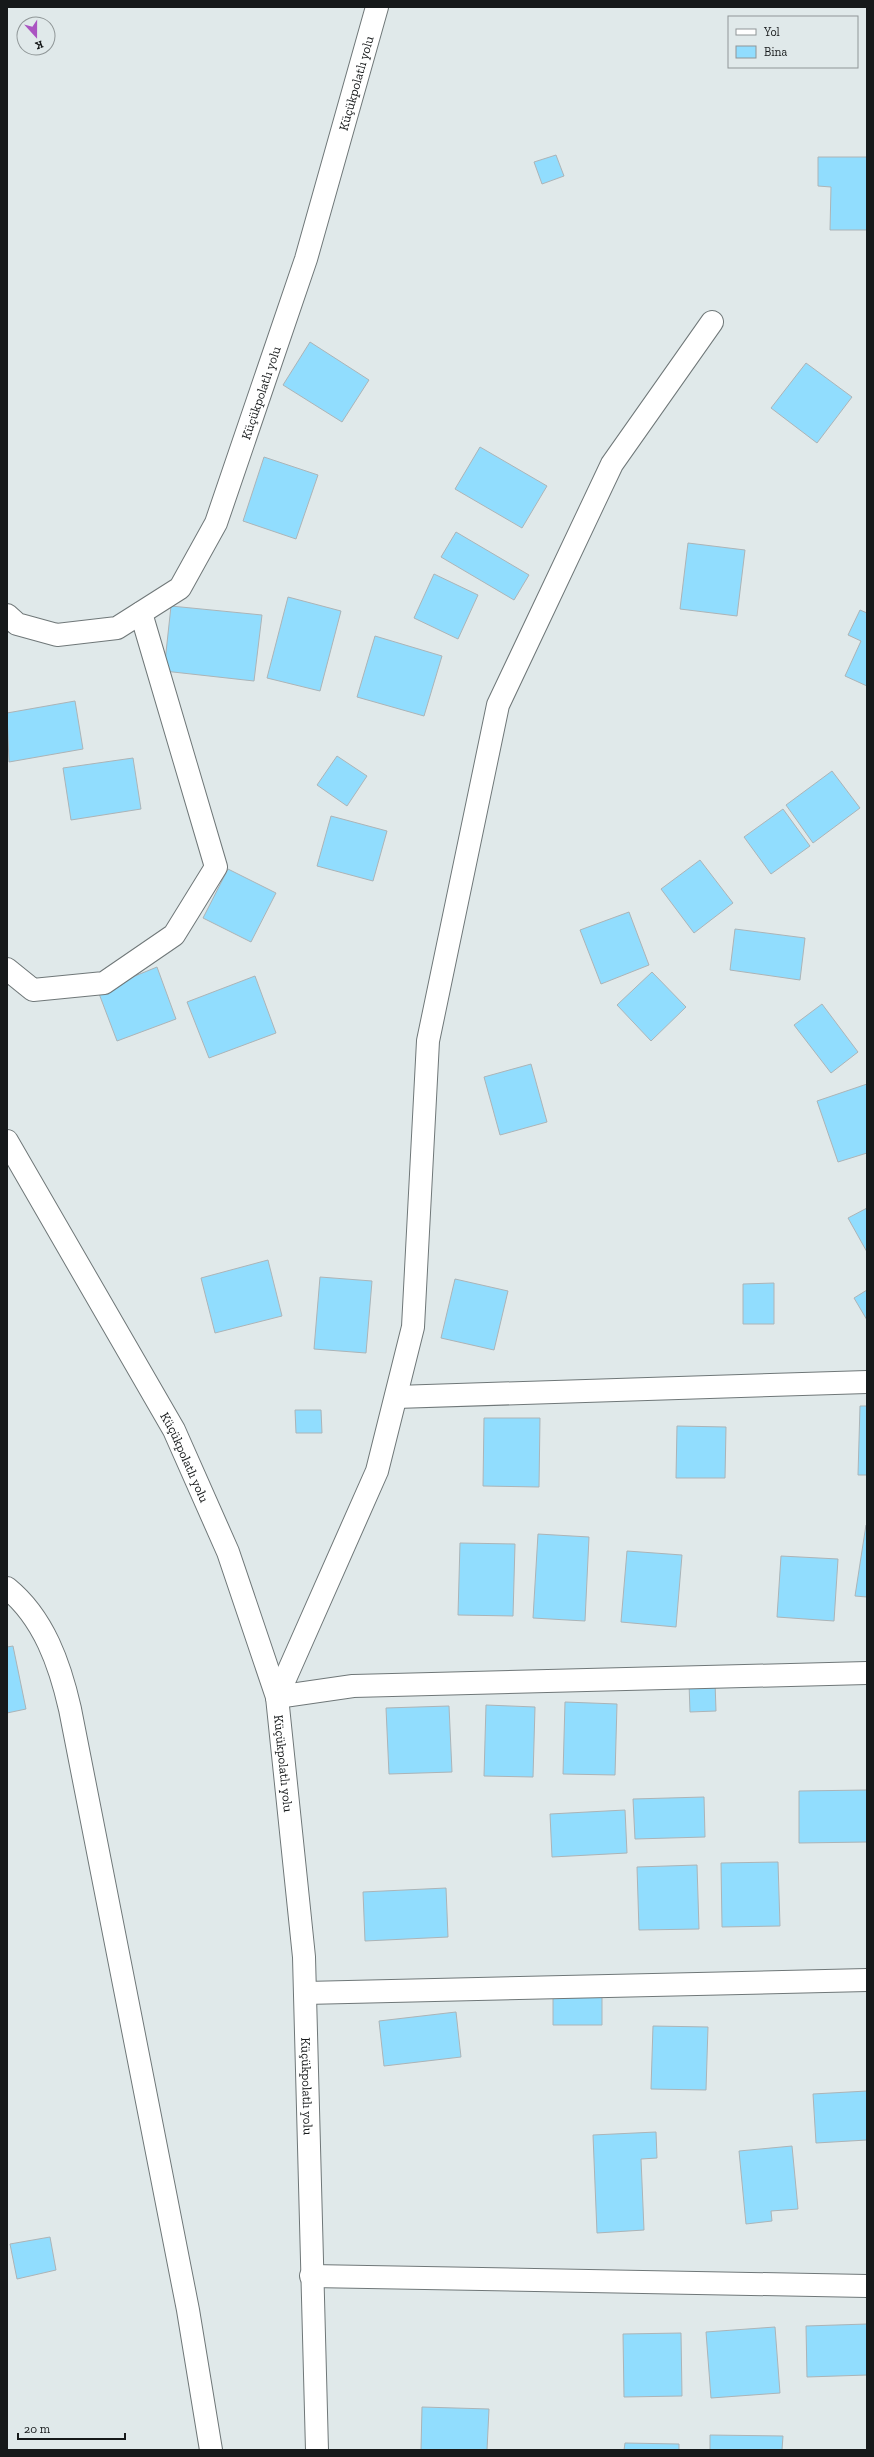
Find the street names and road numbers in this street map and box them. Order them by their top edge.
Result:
street label: Küçükpolatlı yolu [335,33,376,132]
street label: Küçükpolatlı yolu [238,343,284,441]
street label: Küçükpolatlı yolu [158,1409,213,1505]
street label: Küçükpolatlı yolu [271,1714,296,1813]
street label: Küçükpolatlı yolu [299,2037,316,2136]

